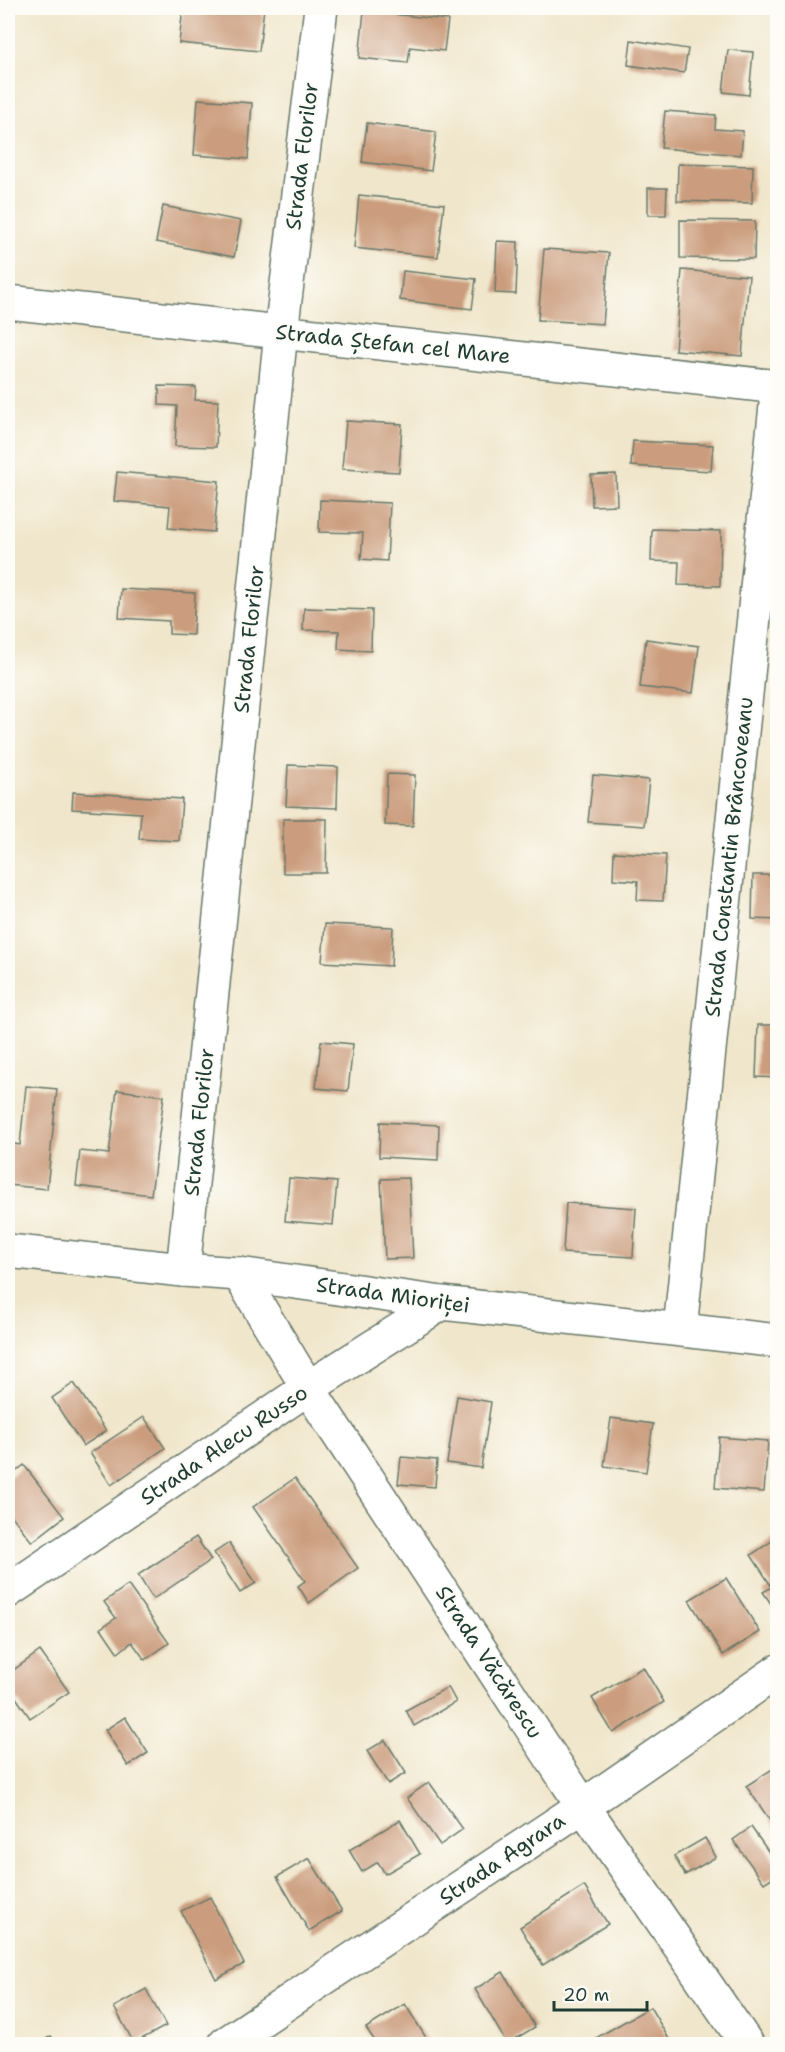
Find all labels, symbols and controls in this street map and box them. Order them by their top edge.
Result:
street label: Strada Florilor [279,80,325,232]
street label: Strada Ștefan cel Mare [274,318,512,371]
street label: Strada Florilor [227,564,271,714]
street label: Strada Constantin Brâncoveanu [698,696,760,1018]
street label: Strada Florilor [177,1047,221,1197]
street label: Strada Mioriței [314,1270,472,1320]
street label: Strada Alecu Russo [135,1379,313,1511]
street label: Strada Văcărescu [429,1580,549,1744]
street label: Strada Agrara [434,1807,570,1911]
scale bar [554,1974,647,2012]
text: 20 m [563,1983,609,2007]

